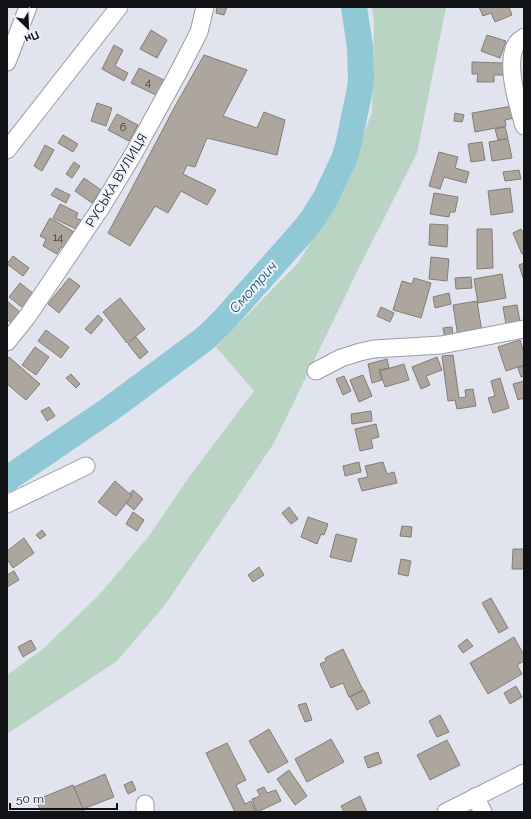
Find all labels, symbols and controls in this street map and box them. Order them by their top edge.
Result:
north arrow [8,8,48,48]
text: Пн [23,28,41,46]
house number: 4 [145,76,151,89]
house number: 6 [120,121,127,134]
street label: РУСЬКА ВУЛИЦЯ [83,131,150,230]
house number: 14 [53,231,63,244]
water label: Смотрич [226,258,280,316]
scale bar [10,785,117,811]
text: 50 m [16,792,44,806]

